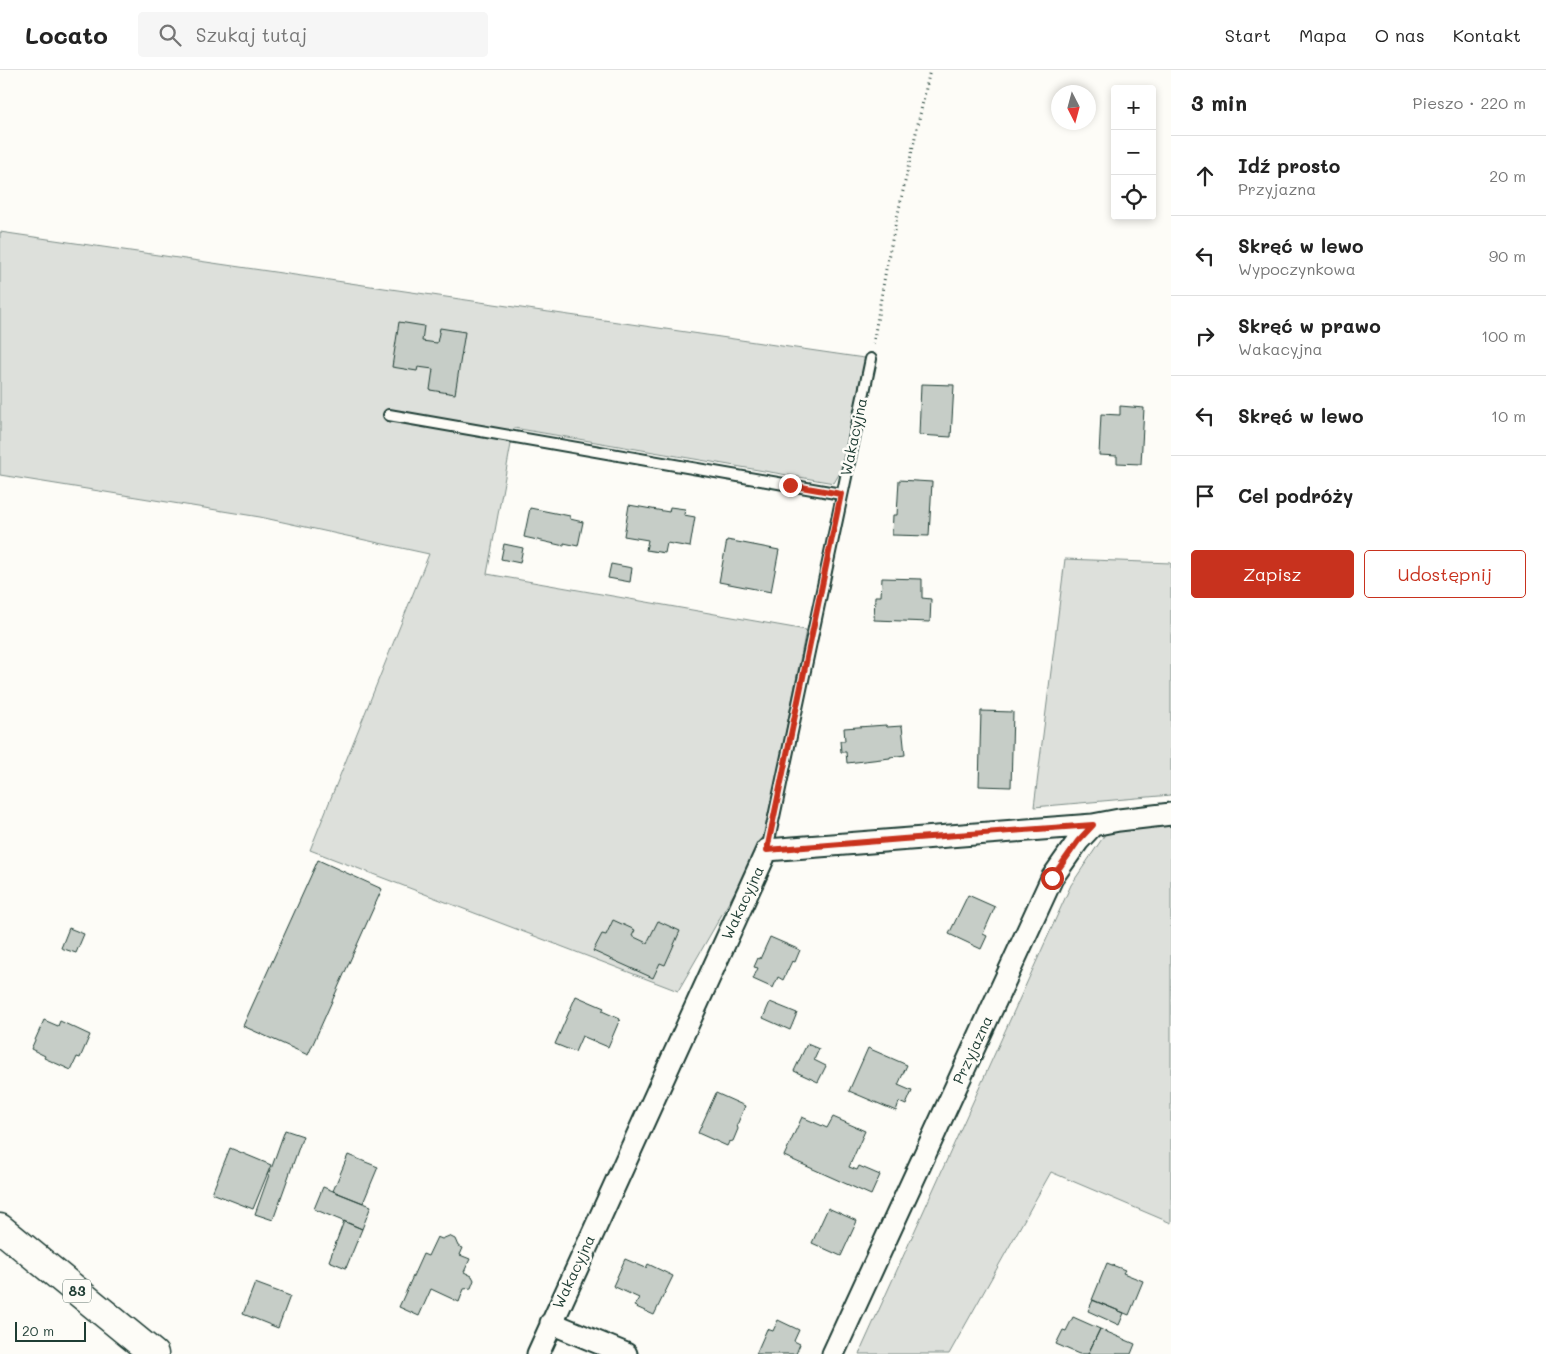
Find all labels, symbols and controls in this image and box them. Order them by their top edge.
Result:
search box [138,12,488,57]
text: Locato [25,19,108,50]
icon: search [156,21,184,49]
text: Szukaj tutaj [196,22,307,47]
text: Start [1225,23,1271,47]
text: Mapa [1299,23,1347,47]
text: O nas [1375,23,1425,47]
text: Kontakt [1453,23,1521,47]
north arrow [1051,85,1096,130]
map controls [1111,85,1156,220]
button: + [1111,85,1156,130]
text: 3 min [1191,89,1247,116]
text: Pieszo · 220 m [1412,92,1526,113]
button: − [1111,130,1156,175]
text: Idź prosto [1238,153,1340,178]
icon: ahead [1191,162,1219,190]
text: 20 m [1489,165,1526,186]
button: locate [1111,175,1156,220]
text: Przyjazna [1238,178,1316,199]
text: Skręć w lewo [1238,233,1364,258]
icon: left [1191,242,1219,270]
text: 90 m [1489,245,1526,266]
text: Wypoczynkowa [1238,258,1356,279]
text: Skręć w prawo [1238,313,1381,338]
icon: right [1191,322,1219,350]
text: 100 m [1481,325,1526,346]
text: Wakacyjna [1238,338,1322,359]
street label: Wakacyjna [835,396,871,478]
icon: left [1191,402,1219,430]
text: Skręć w lewo [1238,403,1364,428]
text: 10 m [1491,405,1526,426]
route end [779,474,802,497]
icon: arrive [1191,482,1219,510]
text: Cel podróży [1238,483,1353,508]
button: Zapisz [1191,550,1354,598]
button: Udostępnij [1364,550,1526,598]
street label: Wakacyjna [716,862,768,943]
route start [1041,867,1064,890]
street label: Przyjazna [948,1012,997,1087]
street label: Wakacyjna [547,1231,599,1312]
road number: 83 [63,1280,91,1302]
scale bar [15,1319,86,1342]
text: 20 m [22,1321,54,1340]

